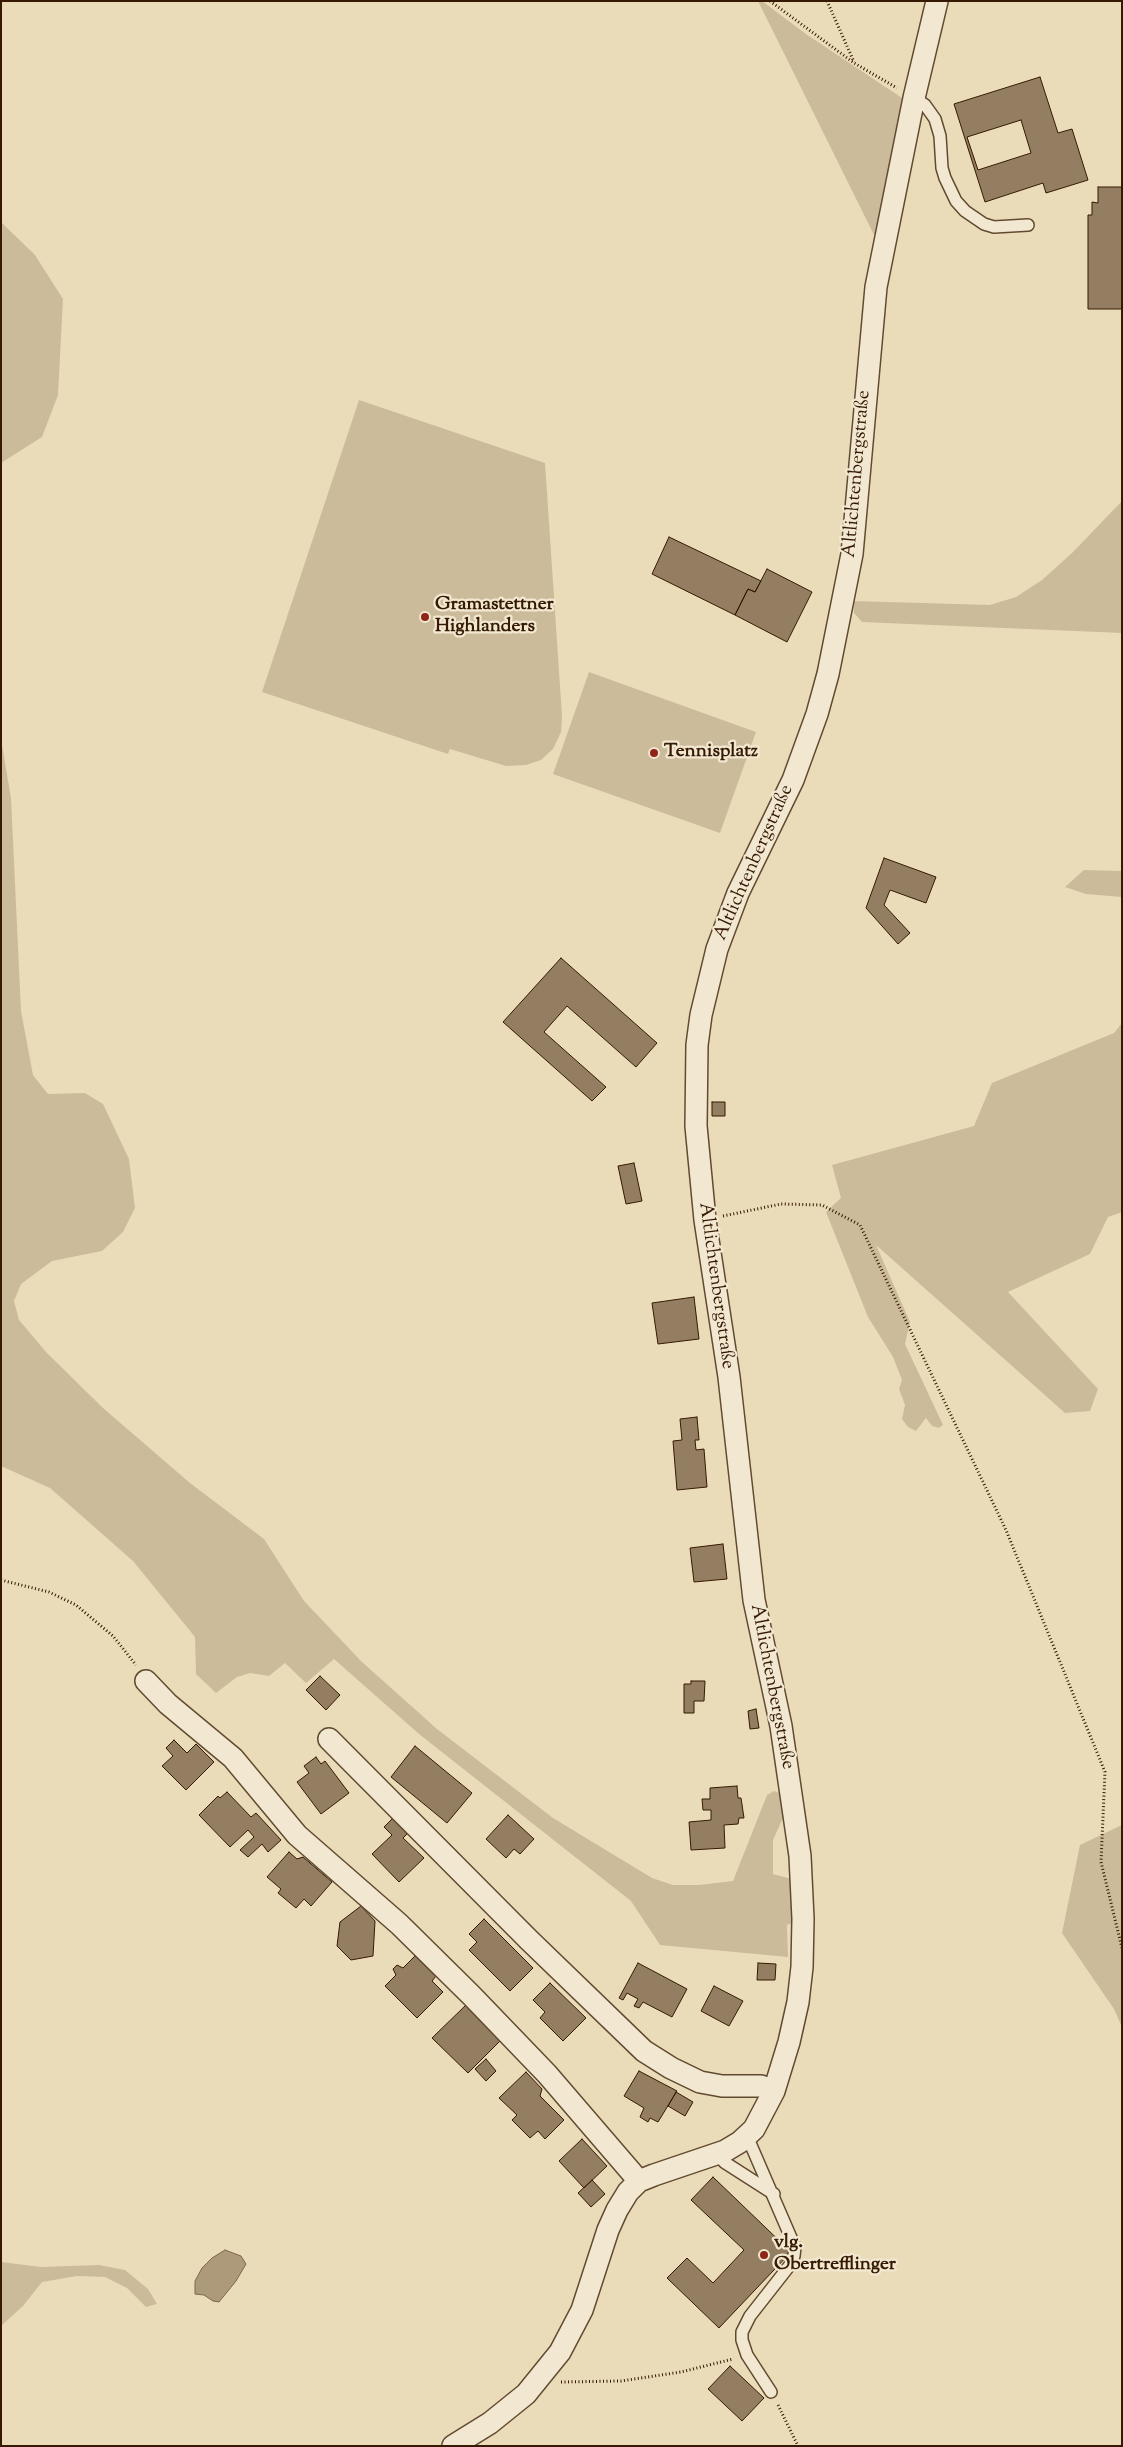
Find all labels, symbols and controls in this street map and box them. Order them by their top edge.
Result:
street label: Altlichtenbergstraße [839,389,877,559]
place label: Gramastettner Highlanders [435,595,554,639]
marker: Gramastettner Highlanders [419,611,431,623]
place label: Tennisplatz [664,742,758,764]
marker: Tennisplatz [648,747,660,759]
street label: Altlichtenbergstraße [710,782,800,944]
street label: Altlichtenbergstraße [692,1201,738,1371]
street label: Altlichtenbergstraße [744,1602,798,1772]
place label: vlg. Obertrefflinger [774,2233,896,2277]
marker: vlg. Obertrefflinger [758,2249,770,2261]

